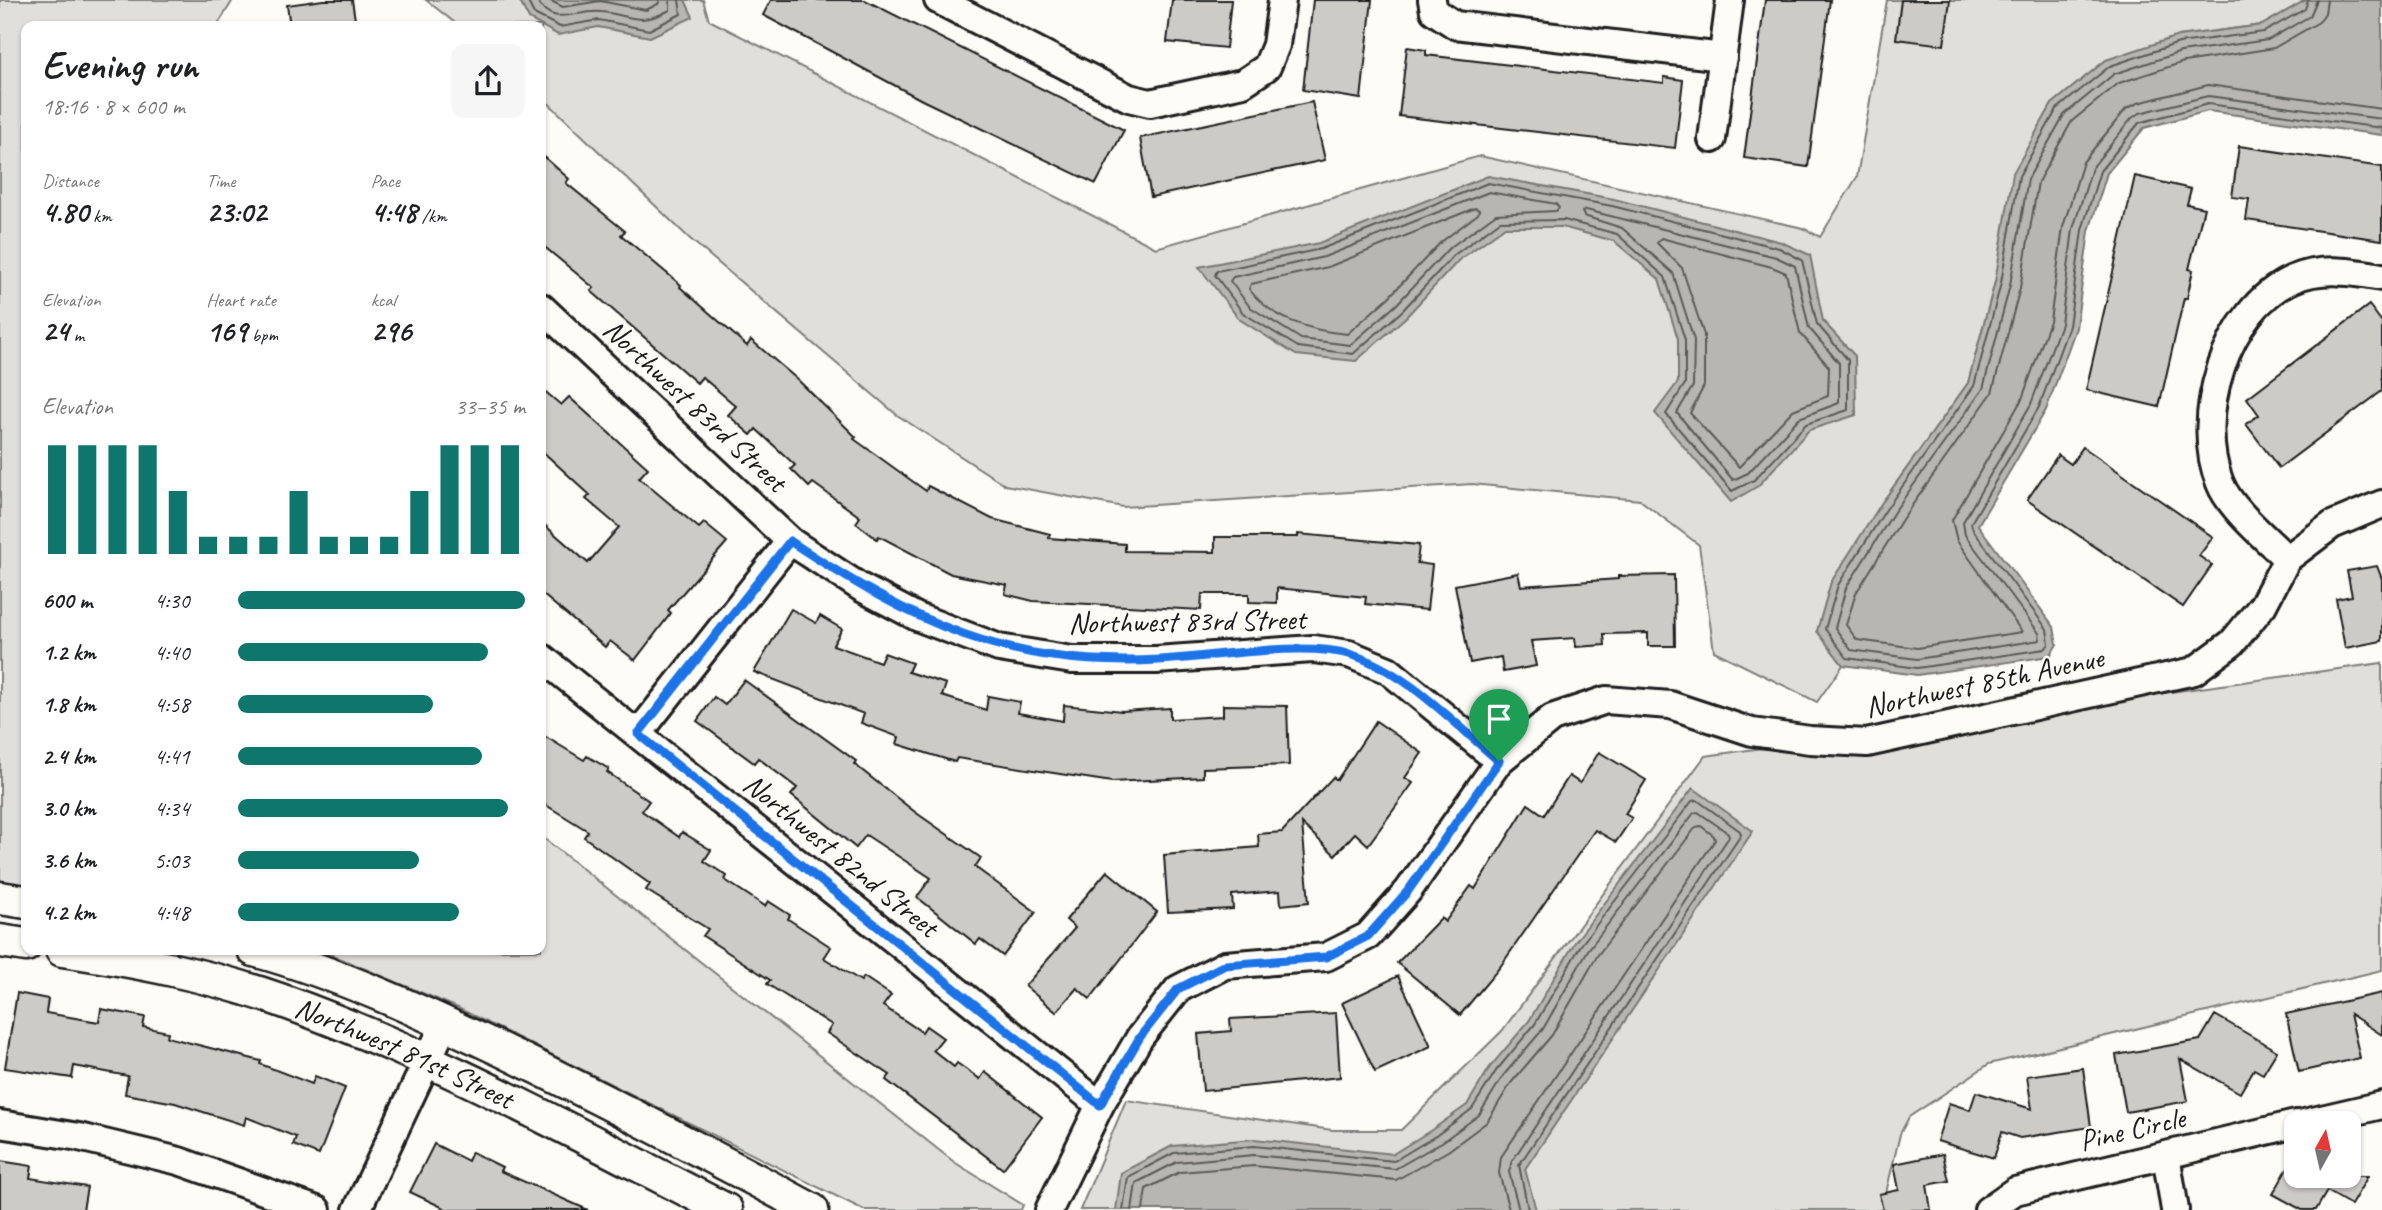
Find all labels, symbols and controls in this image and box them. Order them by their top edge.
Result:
text: Evening run [42,42,198,89]
button: share [451,44,525,118]
text: 18:16 · 8 × 600 m [42,92,185,121]
text: Distance [42,169,99,193]
text: Time [206,169,235,193]
text: Pace [371,169,400,193]
text: 4.80 [42,193,88,231]
text: 23:02 [206,193,266,231]
text: 4:48 [371,193,417,231]
text: km [88,204,112,228]
text: /km [417,204,447,228]
text: Elevation [42,288,100,312]
text: Heart rate [206,288,276,312]
text: kcal [371,288,396,312]
street label: Northwest 83rd Street [595,310,797,502]
text: 24 [42,312,69,350]
text: 169 [206,312,247,350]
text: 296 [371,312,411,350]
text: m [69,323,84,347]
text: bpm [247,323,278,347]
text: Elevation [42,392,113,421]
text: 33–35 m [455,392,525,421]
text: 600 m [42,586,92,615]
text: 4:30 [154,586,190,615]
street label: Northwest 83rd Street [1068,600,1309,642]
text: 1.2 km [42,638,96,667]
text: 4:40 [154,638,190,667]
street label: Northwest 85th Avenue [1861,638,2109,726]
pin [1469,689,1529,761]
text: 1.8 km [42,690,96,719]
text: 4:58 [154,690,190,719]
icon: arrive [1480,700,1518,738]
text: 2.4 km [42,742,96,771]
text: 4:41 [154,742,190,771]
street label: Northwest 82nd Street [736,765,949,947]
text: 3.0 km [42,794,96,823]
text: 4:34 [154,794,190,823]
text: 3.6 km [42,846,96,875]
text: 5:03 [154,846,190,875]
text: 4.2 km [42,898,96,927]
text: 4:48 [154,898,190,927]
street label: Northwest 81st Street [290,988,523,1119]
street label: Pine Circle [2075,1098,2191,1160]
north arrow [2284,1111,2361,1188]
map controls [2284,1111,2361,1188]

